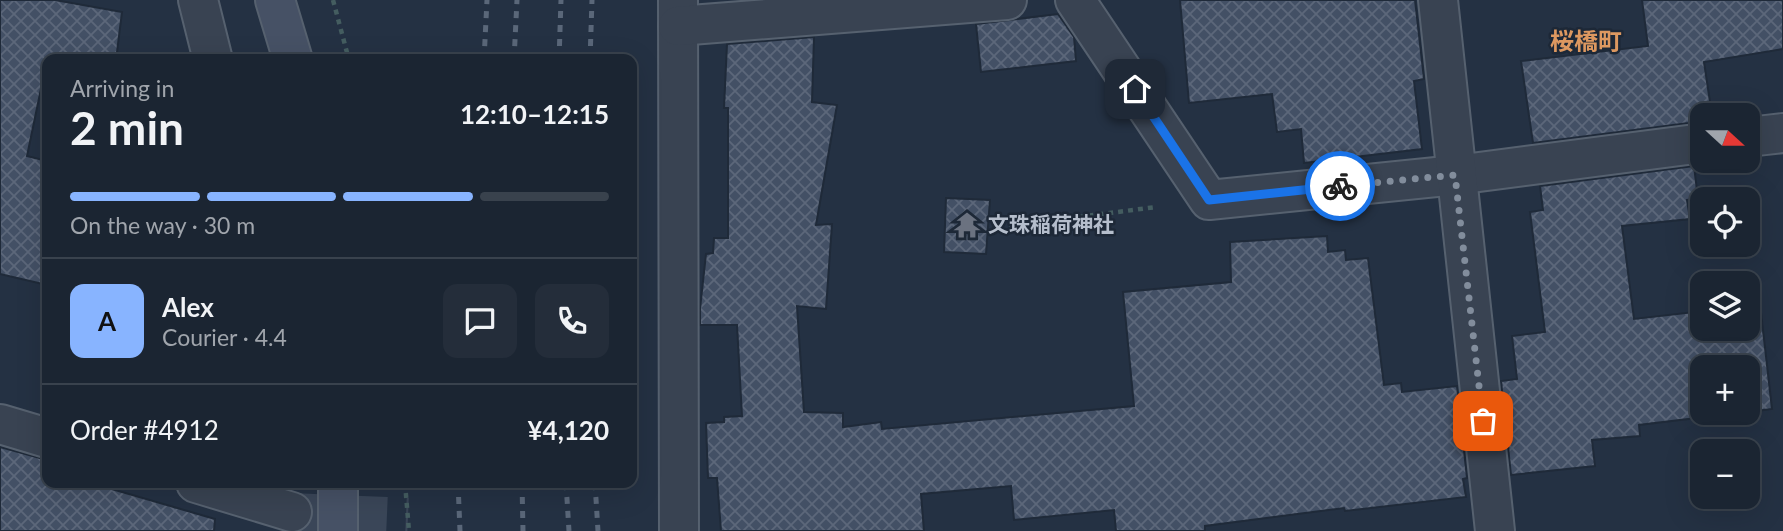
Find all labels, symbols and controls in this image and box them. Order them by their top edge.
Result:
district label: 桜橋町 [1550,26,1622,55]
pin [1105,59,1165,119]
icon: home [1116,70,1154,108]
text: Arriving in [70,74,174,102]
text: 12:10–12:15 [460,98,609,130]
text: 2 min [70,100,184,155]
north arrow [1690,103,1760,173]
map controls [1690,103,1760,509]
courier [1305,151,1375,221]
icon: bike [1321,167,1359,205]
button: locate [1690,187,1760,257]
temple icon: 文珠稲荷神社 [952,210,982,240]
text: On the way · 30 m [70,211,255,239]
place label: 文珠稲荷神社 [988,211,1114,236]
button: layers [1690,271,1760,341]
button: chat [443,284,517,358]
button: phone [535,284,609,358]
text: Alex [162,291,214,323]
text: A [98,305,116,337]
text: Courier · 4.4 [162,323,287,351]
button: + [1690,355,1760,425]
pin [1453,391,1513,451]
icon: bag [1464,402,1502,440]
text: Order #4912 [70,414,219,446]
text: ¥4,120 [528,414,609,446]
button: − [1690,439,1760,509]

